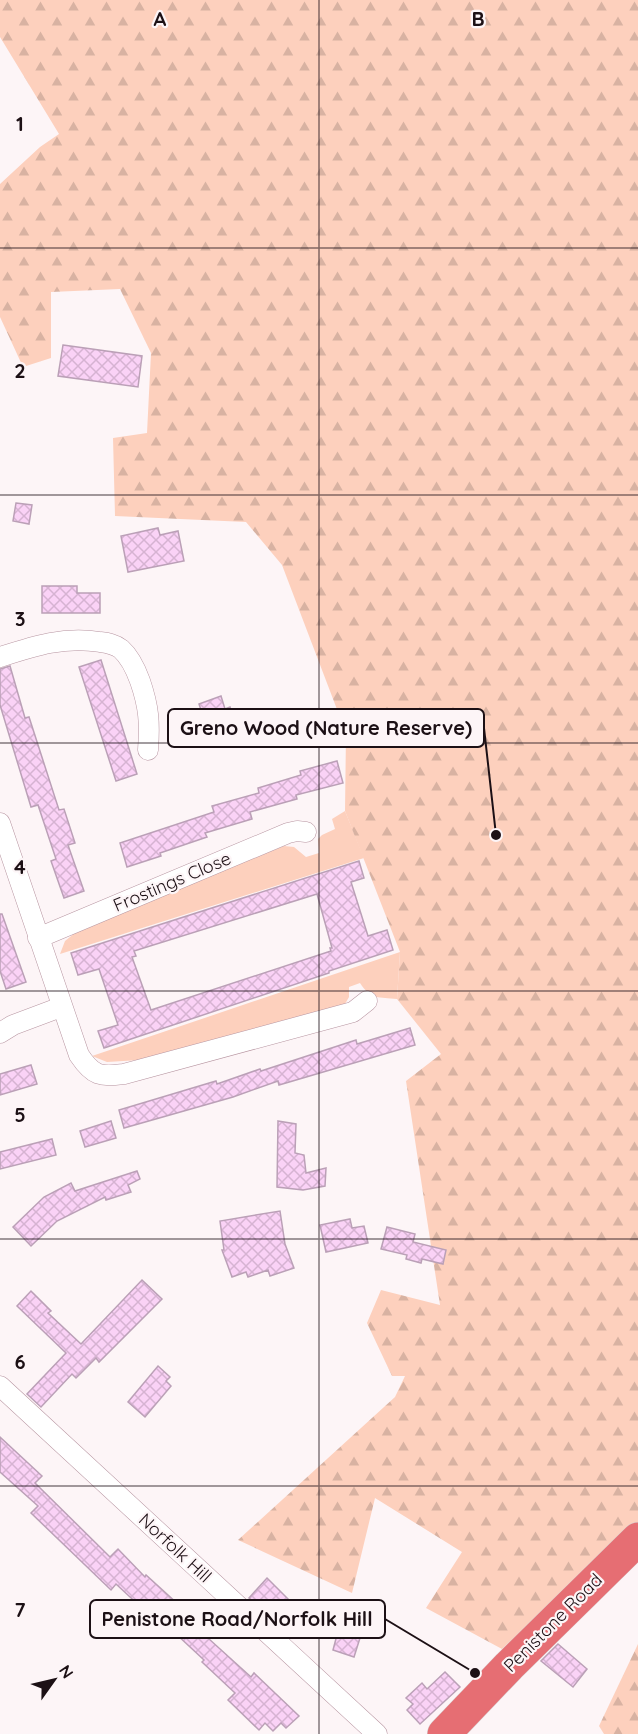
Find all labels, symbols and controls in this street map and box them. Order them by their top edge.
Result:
text: A [154,6,167,31]
text: B [471,6,485,31]
text: 1 [16,111,24,136]
text: 2 [14,358,26,383]
text: 3 [15,606,25,631]
callout: Greno Wood (Nature Reserve) [168,709,484,747]
text: Greno Wood (Nature Reserve) [180,715,472,740]
street label: Frostings Close [109,846,234,917]
text: 4 [14,854,26,879]
text: 5 [14,1102,26,1127]
text: 6 [14,1349,26,1374]
street label: Norfolk Hill [134,1508,217,1587]
street label: Penistone Road [498,1568,607,1677]
text: 7 [15,1597,26,1622]
callout: Penistone Road/Norfolk Hill [90,1600,385,1638]
text: Penistone Road/Norfolk Hill [101,1606,373,1631]
north arrow [24,1650,84,1710]
text: N [55,1661,78,1682]

